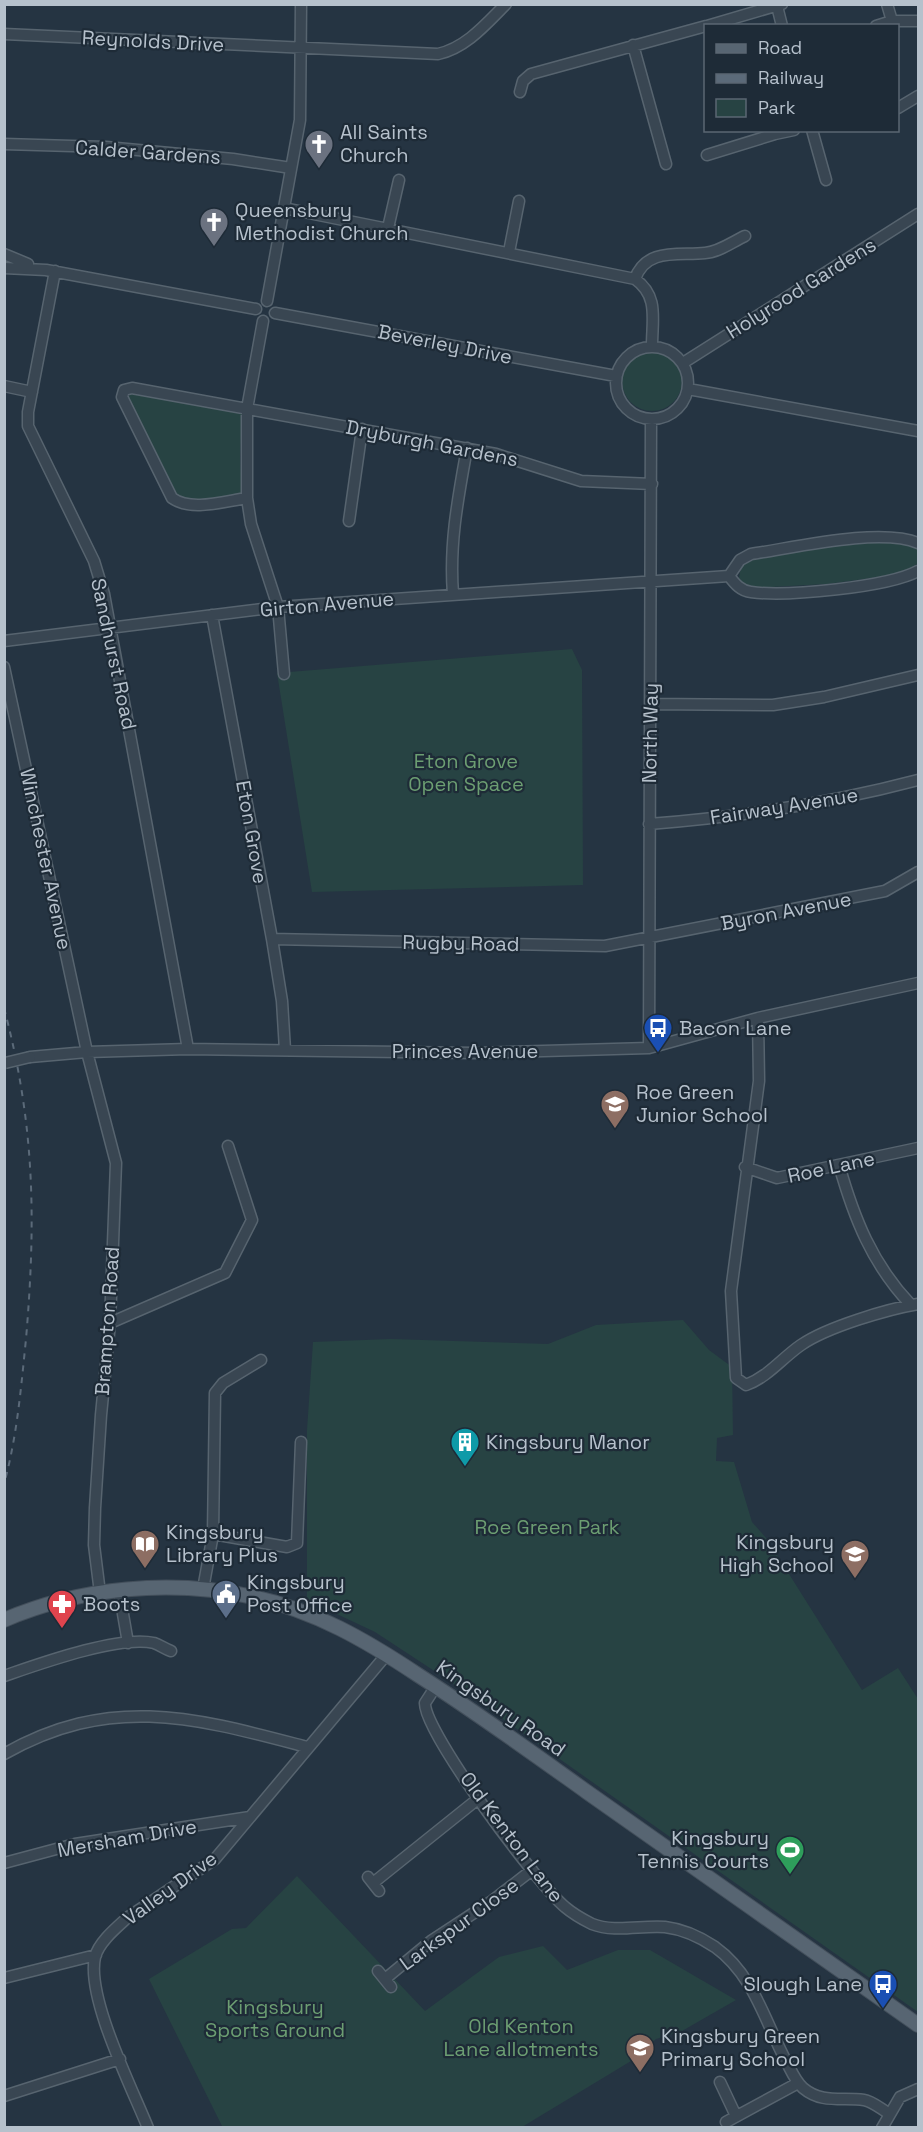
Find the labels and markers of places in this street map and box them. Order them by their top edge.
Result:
place label: All Saints Church [340,119,428,168]
church icon: All Saints Church [303,128,335,170]
place label: Queensbury Methodist Church [235,197,409,246]
church icon: Queensbury Methodist Church [198,206,230,248]
bus stop icon: Bacon Lane [642,1012,674,1054]
place label: Bacon Lane [679,1015,792,1041]
place label: Roe Green Junior School [636,1079,768,1128]
school or university icon: Roe Green Junior School [599,1088,631,1130]
building icon: Kingsbury Manor [449,1426,481,1468]
place label: Kingsbury Manor [486,1429,650,1455]
place label: Kingsbury Library Plus [166,1519,278,1568]
library icon: Kingsbury Library Plus [129,1528,161,1570]
place label: Kingsbury High School [720,1529,834,1578]
school or university icon: Kingsbury High School [839,1538,871,1580]
place label: Kingsbury Post Office [247,1569,353,1618]
public building icon: Kingsbury Post Office [210,1578,242,1620]
pharmacy icon: Boots [46,1588,78,1630]
place label: Boots [83,1591,140,1617]
place label: Kingsbury Tennis Courts [638,1825,769,1874]
sports icon: Kingsbury Tennis Courts [774,1834,806,1876]
bus stop icon: Slough Lane [867,1968,899,2010]
place label: Slough Lane [743,1971,862,1997]
place label: Kingsbury Green Primary School [661,2023,820,2072]
school or university icon: Kingsbury Green Primary School [624,2032,656,2074]

